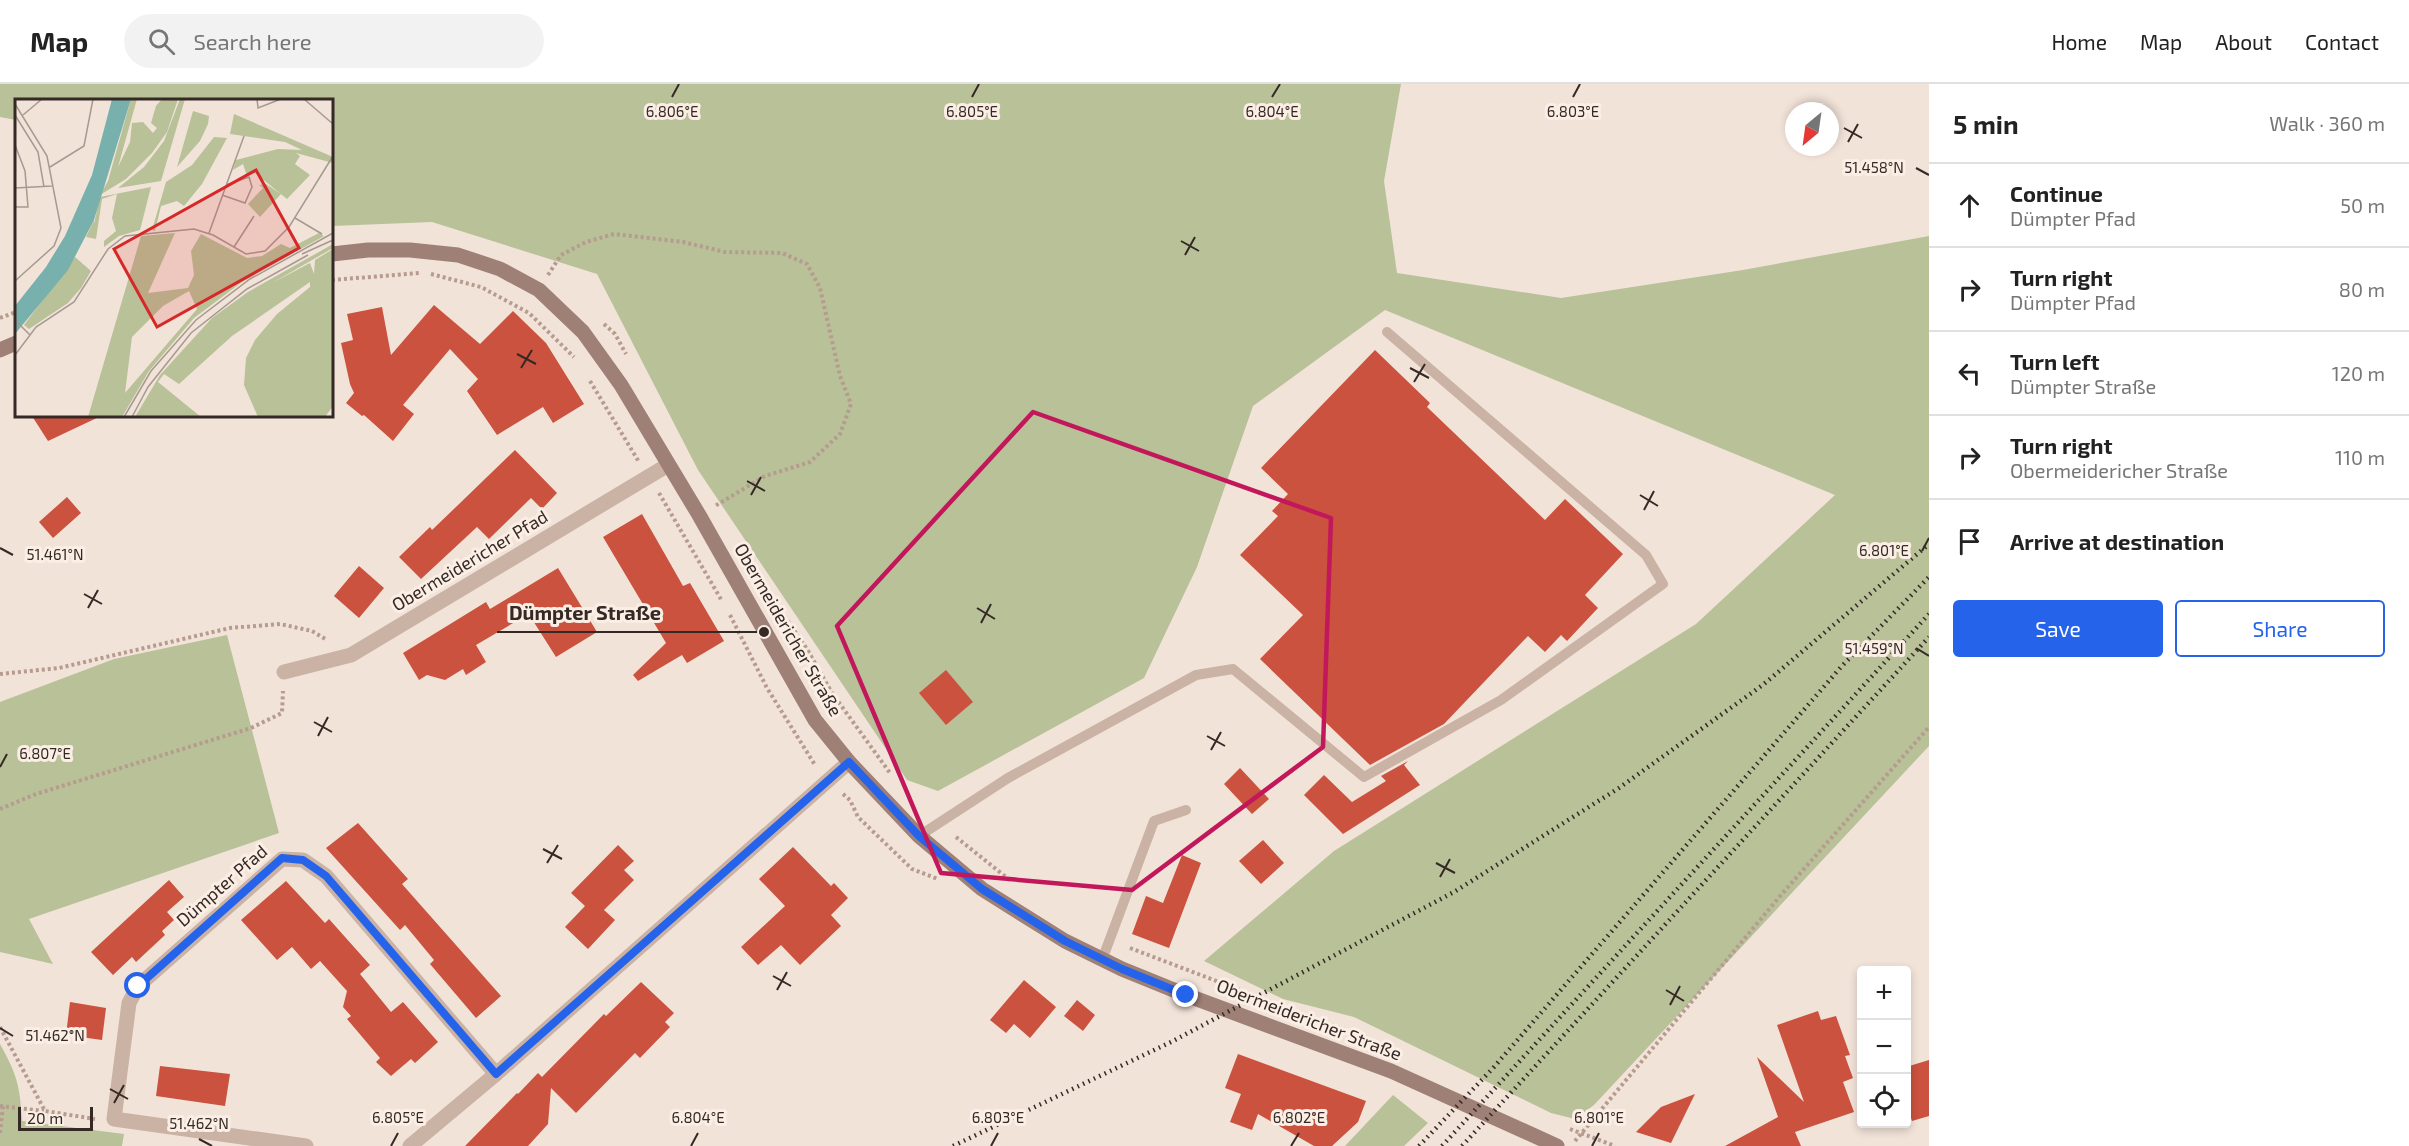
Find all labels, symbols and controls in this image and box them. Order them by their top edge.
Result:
search box [124,14,544,68]
text: Map [30,24,88,58]
icon: search [145,25,178,58]
text: Search here [193,28,312,54]
text: Home [2051,29,2107,54]
text: Map [2140,29,2182,54]
text: About [2215,29,2272,54]
text: Contact [2305,29,2379,54]
inset map [15,99,333,417]
text: 6.806°E [646,102,698,120]
text: 6.805°E [946,102,998,120]
text: 6.804°E [1245,102,1299,120]
text: 6.803°E [1547,102,1599,120]
north arrow [1785,102,1839,156]
text: 5 min [1953,108,2019,139]
text: Walk · 360 m [2269,111,2385,135]
text: 51.458°N [1844,158,1904,176]
text: Continue [2010,180,2103,206]
icon: ahead [1953,189,1986,222]
text: 50 m [2340,193,2385,217]
text: Dümpter Pfad [2010,206,2136,230]
text: Turn right [2010,264,2112,290]
icon: right [1953,273,1986,306]
text: 80 m [2339,277,2385,301]
text: Dümpter Pfad [2010,290,2136,314]
text: Turn left [2010,348,2099,374]
icon: left [1953,357,1986,390]
text: 120 m [2332,361,2385,385]
text: Dümpter Straße [2010,374,2156,398]
text: Turn right [2010,432,2112,458]
icon: right [1953,441,1986,474]
text: 110 m [2335,445,2385,469]
text: Obermeidericher Straße [2010,458,2228,482]
street label: Obermeidericher Pfad [387,505,552,615]
icon: arrive [1953,525,1986,558]
text: Arrive at destination [2010,528,2224,554]
street label: Obermeidericher Straße [730,539,847,720]
text: 6.801°E [1859,541,1909,559]
text: 51.461°N [26,545,84,563]
callout: Dümpter Straße [497,594,673,632]
text: Dümpter Straße [509,600,661,624]
button: Save [1953,600,2163,657]
button: Share [2175,600,2385,657]
text: 51.459°N [1844,639,1904,657]
text: 6.807°E [19,744,71,762]
street label: Dümpter Pfad [171,840,271,931]
map controls [1857,966,1911,1128]
button: + [1857,966,1911,1020]
route start [124,972,150,998]
street label: Obermeidericher Straße [1214,974,1405,1065]
route end [1172,981,1198,1007]
button: − [1857,1020,1911,1074]
text: 51.462°N [25,1026,85,1044]
button: locate [1857,1074,1911,1128]
scale bar [18,1104,93,1132]
text: 20 m [27,1108,63,1127]
text: 6.805°E [372,1108,424,1126]
text: 6.804°E [671,1108,725,1126]
text: 6.803°E [972,1108,1024,1126]
text: 6.802°E [1273,1108,1325,1126]
text: 6.801°E [1574,1108,1624,1126]
text: 51.462°N [169,1114,229,1132]

